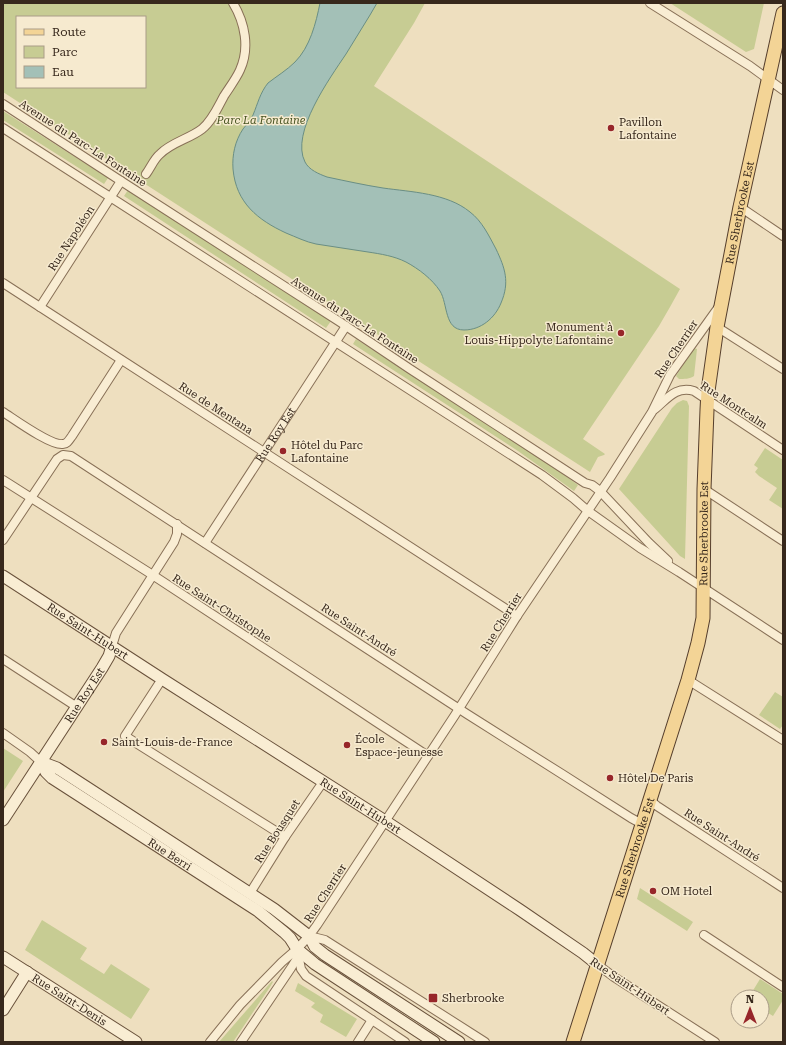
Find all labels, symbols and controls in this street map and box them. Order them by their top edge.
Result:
legend [16,16,146,88]
text: Route [52,25,86,39]
text: Parc [52,45,78,59]
text: Eau [52,65,74,79]
street label: Avenue du Parc-La Fontaine [17,97,149,190]
park label: Parc La Fontaine [216,114,306,127]
place label: Pavillon Lafontaine [619,116,677,142]
marker: Pavillon Lafontaine [606,123,616,133]
street label: Rue Sherbrooke Est [723,160,757,265]
street label: Rue Napoléon [46,203,97,273]
street label: Avenue du Parc-La Fontaine [289,274,421,367]
street label: Rue Cherrier [652,317,701,381]
place label: Monument à Louis-Hippolyte Lafontaine [464,321,613,347]
marker: Monument à Louis-Hippolyte Lafontaine [616,328,626,338]
street label: Rue Montcalm [698,379,770,432]
street label: Rue de Mentana [176,380,255,437]
street label: Rue Roy Est [253,405,298,465]
place label: Hôtel du Parc Lafontaine [291,439,363,465]
marker: Hôtel du Parc Lafontaine [278,446,288,456]
street label: Rue Sherbrooke Est [697,481,711,586]
street label: Rue Saint-Christophe [170,572,273,645]
street label: Rue Cherrier [478,590,525,654]
street label: Rue Saint-Hubert [45,600,130,662]
street label: Rue Saint-André [319,601,399,660]
street label: Rue Roy Est [62,665,107,725]
place label: École Espace-jeunesse [355,732,443,759]
place label: Saint-Louis-de-France [112,736,233,749]
marker: Saint-Louis-de-France [99,737,109,747]
marker: École Espace-jeunesse [342,740,352,750]
place label: Hôtel De Paris [618,772,693,785]
marker: Hôtel De Paris [605,773,615,783]
street label: Rue Saint-Hubert [317,775,403,837]
street label: Rue Sherbrooke Est [613,796,657,900]
street label: Rue Bousquet [252,797,303,866]
street label: Rue Saint-André [682,806,762,865]
street label: Rue Berri [145,836,194,874]
street label: Rue Cherrier [302,861,349,925]
place label: OM Hotel [661,885,713,898]
marker: OM Hotel [648,886,658,896]
street label: Rue Saint-Hubert [587,955,672,1018]
street label: Rue Saint-Denis [29,971,109,1029]
north arrow [730,989,770,1029]
marker: Sherbrooke [427,992,439,1004]
place label: Sherbrooke [442,992,504,1005]
text: N [746,993,755,1006]

